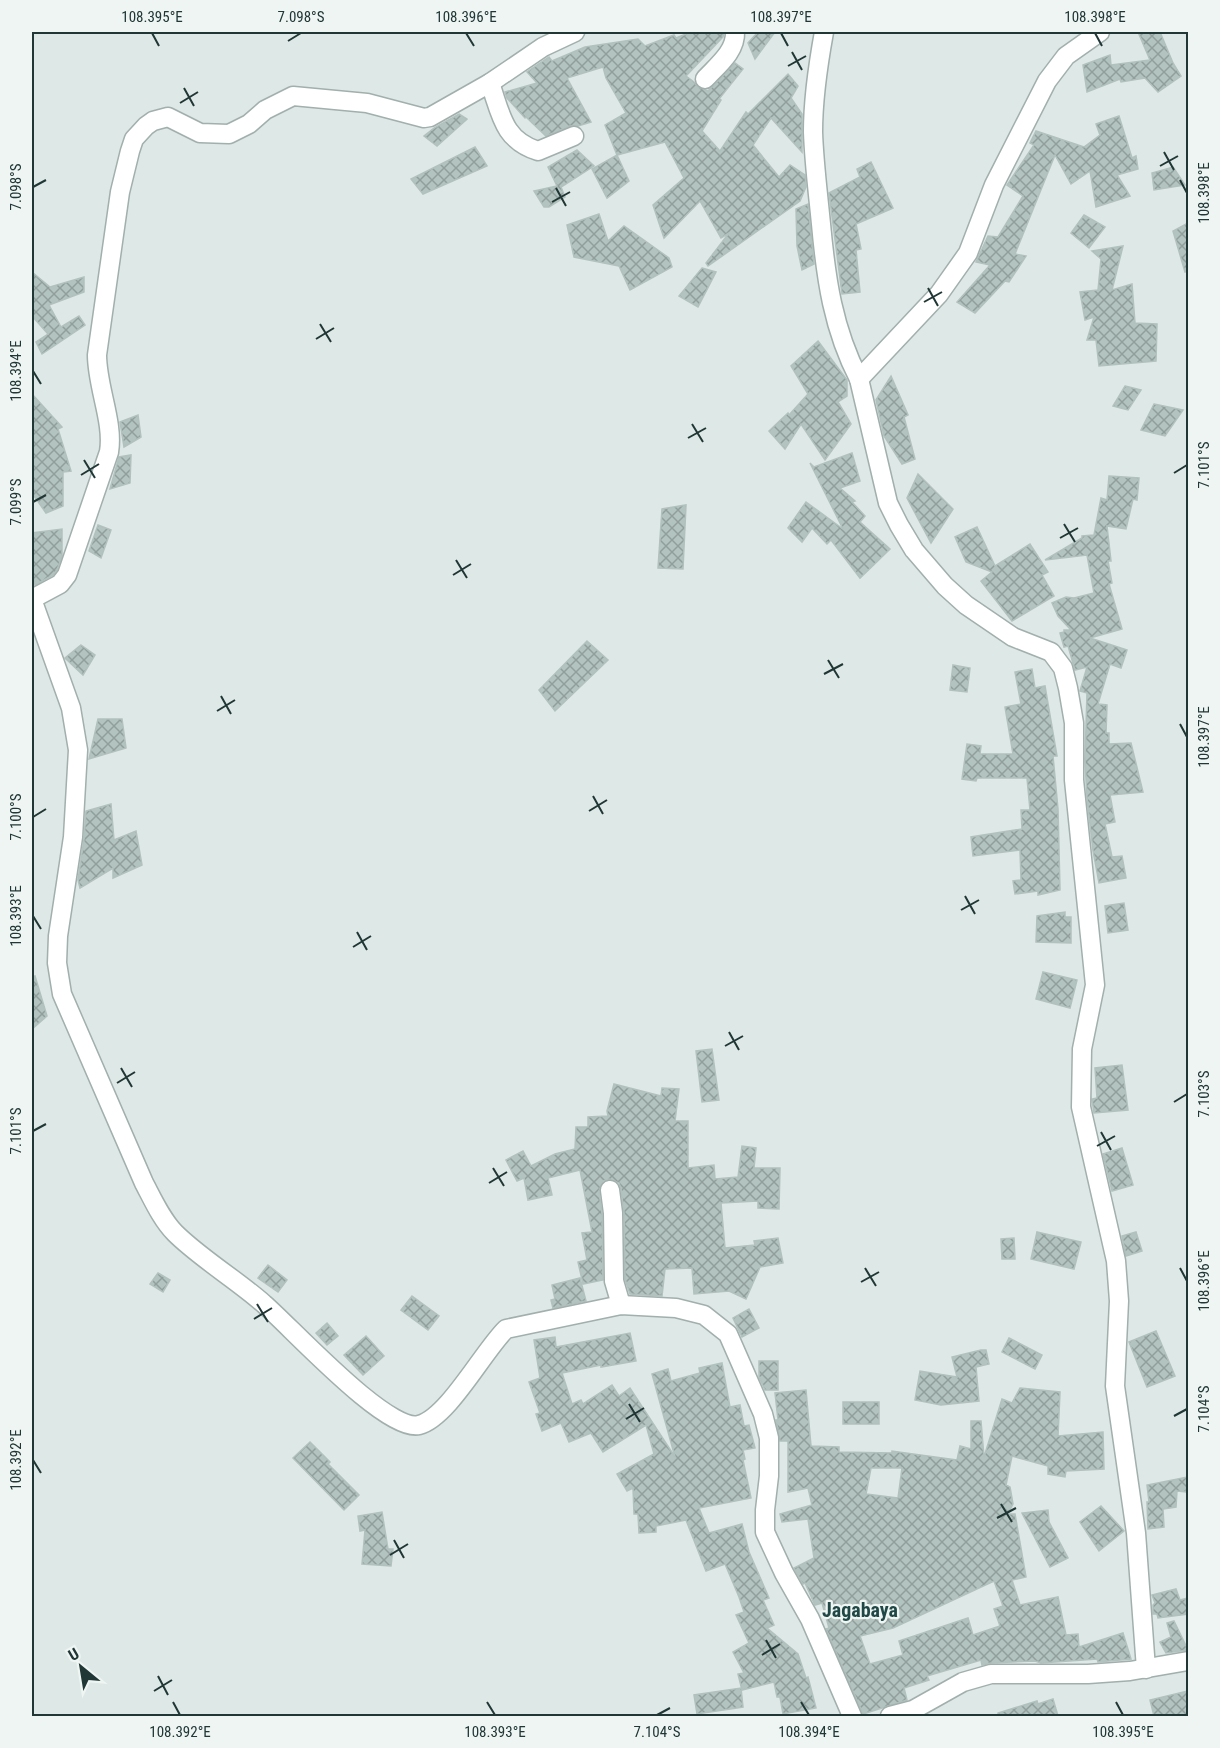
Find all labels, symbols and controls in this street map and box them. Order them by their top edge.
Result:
text: 108.395°E [121,8,183,26]
text: 7.098°S [278,8,325,26]
text: 108.396°E [435,8,497,26]
text: 108.397°E [750,8,812,26]
text: 108.398°E [1064,8,1126,26]
text: 108.398°E [1195,162,1213,224]
text: 7.098°S [7,163,25,210]
text: 108.394°E [7,340,25,402]
text: 7.101°S [1195,441,1213,488]
text: 7.099°S [7,478,25,525]
text: 108.397°E [1195,706,1213,768]
text: 7.100°S [7,793,25,840]
text: 108.393°E [7,885,25,947]
text: 7.103°S [1195,1070,1213,1117]
text: 7.101°S [7,1107,25,1154]
text: 108.396°E [1195,1250,1213,1312]
text: 7.104°S [1195,1385,1213,1432]
text: 108.392°E [7,1429,25,1491]
district label: Jagabaya [822,1598,898,1622]
north arrow [51,1637,111,1697]
text: U [65,1644,82,1665]
text: 108.392°E [149,1723,211,1741]
text: 108.393°E [464,1723,526,1741]
text: 7.104°S [634,1723,681,1741]
text: 108.394°E [778,1723,840,1741]
text: 108.395°E [1092,1723,1154,1741]

